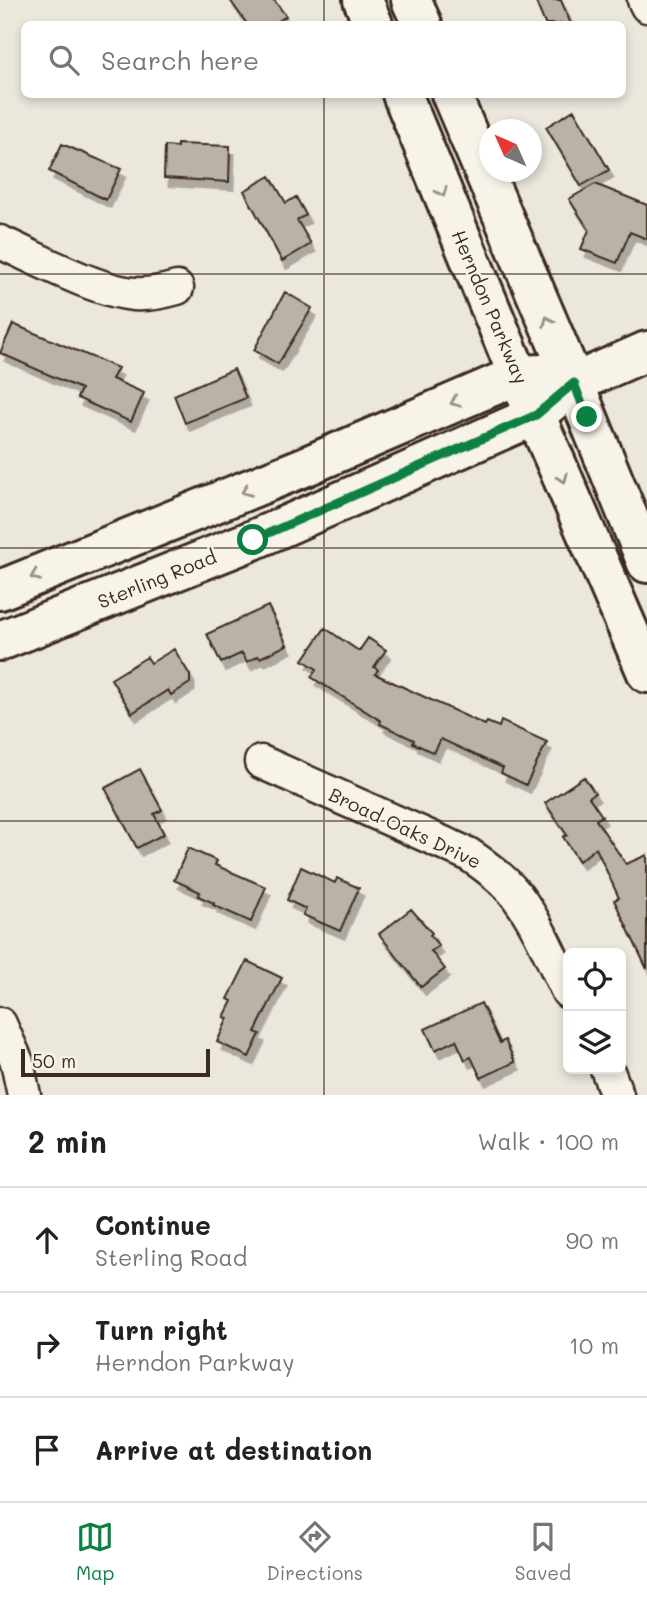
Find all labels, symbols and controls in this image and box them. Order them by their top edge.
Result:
search box [21,21,626,98]
icon: search [45,41,83,79]
text: Search here [101,43,259,77]
north arrow [479,119,542,182]
one-way arrow [434,185,448,197]
street label: Herndon Parkway [447,226,534,388]
one-way arrow [542,315,556,327]
one-way arrow [450,394,463,408]
route end [571,401,602,432]
one-way arrow [555,471,569,483]
one-way arrow [241,482,253,496]
route start [237,524,268,555]
street label: Sterling Road [94,543,220,614]
one-way arrow [30,568,42,582]
street label: Broad Oaks Drive [325,781,485,874]
map controls [563,948,626,1074]
button: locate [563,948,626,1011]
button: layers [563,1011,626,1074]
scale bar [21,1046,210,1078]
text: 50 m [32,1048,76,1073]
text: 2 min [28,1121,107,1161]
text: Walk · 100 m [477,1126,619,1156]
text: Continue [95,1208,211,1242]
icon: ahead [28,1221,66,1259]
text: 90 m [566,1225,619,1255]
text: Sterling Road [95,1242,247,1272]
text: Turn right [95,1313,228,1347]
icon: right [28,1326,66,1364]
text: 10 m [569,1330,619,1360]
text: Herndon Parkway [95,1347,295,1377]
icon: arrive [28,1431,66,1469]
text: Arrive at destination [95,1433,372,1467]
tab: Map [76,1518,115,1585]
tab: Directions [266,1518,363,1585]
tab: Saved [515,1518,571,1585]

